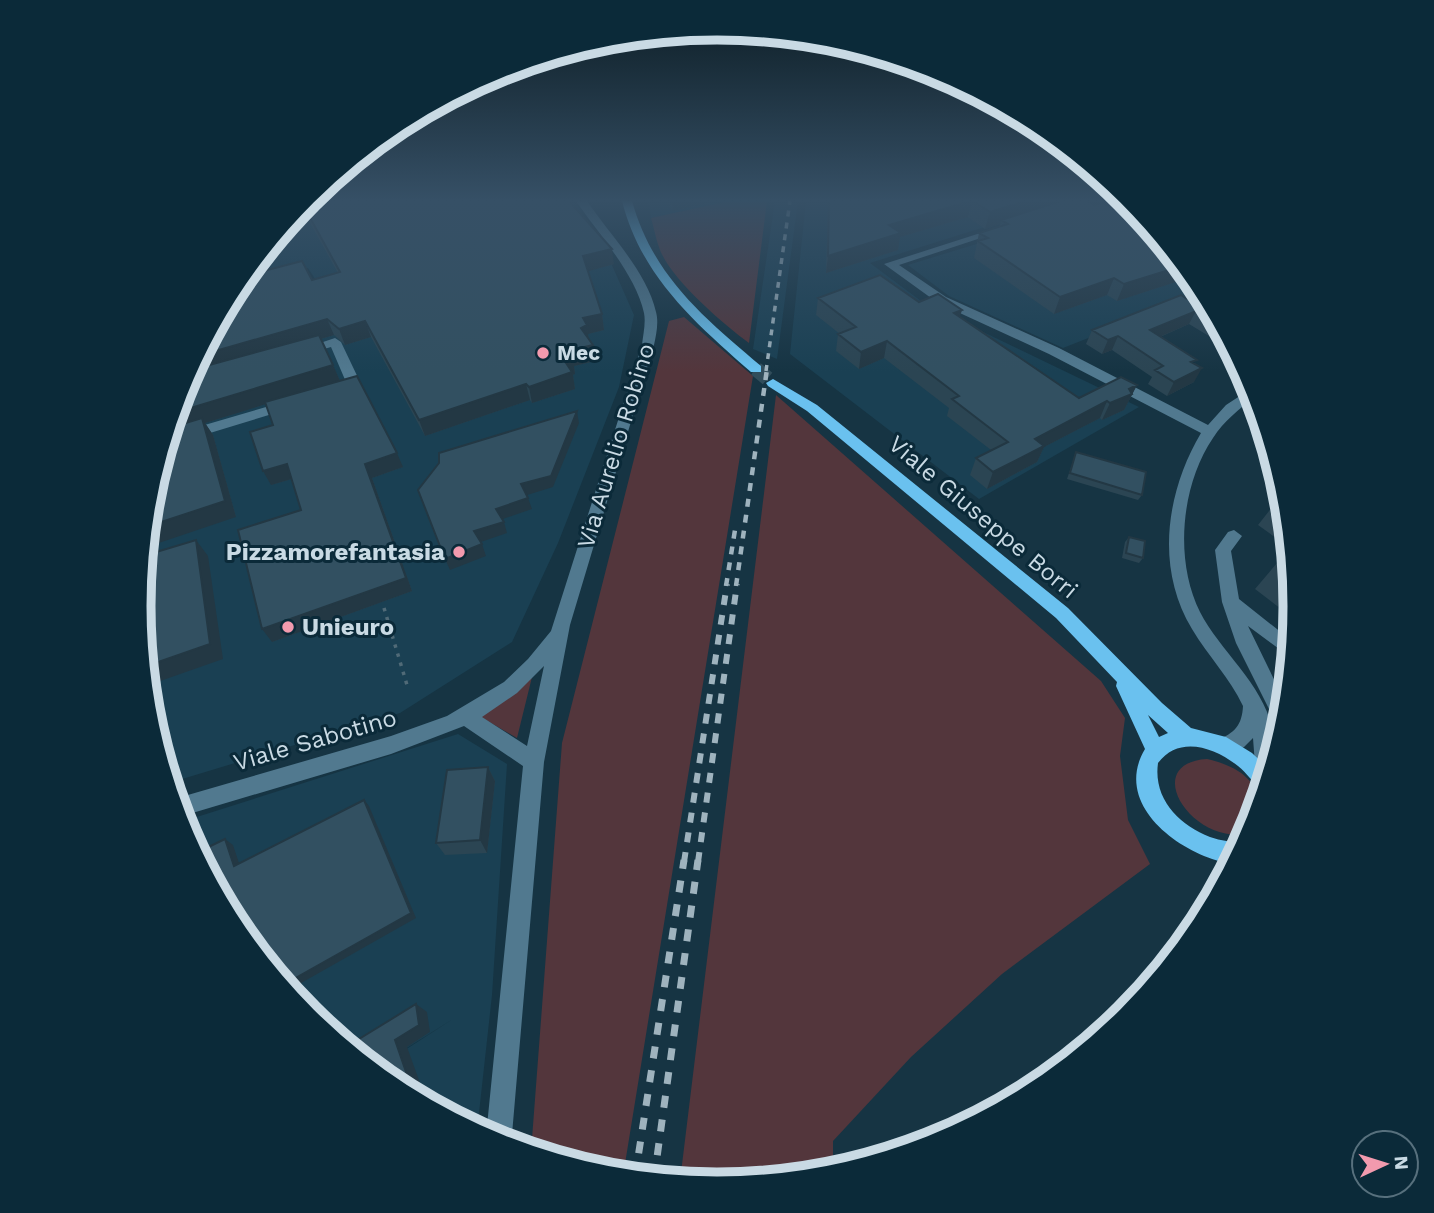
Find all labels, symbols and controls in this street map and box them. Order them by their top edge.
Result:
place label: Mec [557,340,600,365]
street label: Via Aurelio Robino [571,340,661,552]
marker: Mec [535,345,551,361]
street label: Viale Giuseppe Borri [883,430,1083,604]
place label: Pizzamorefantasia [226,538,445,566]
marker: Pizzamorefantasia [451,544,467,560]
place label: Unieuro [302,613,394,641]
marker: Unieuro [280,619,296,635]
street label: Viale Sabotino [230,703,400,777]
north arrow [1350,1129,1420,1199]
text: N [1389,1155,1413,1171]

